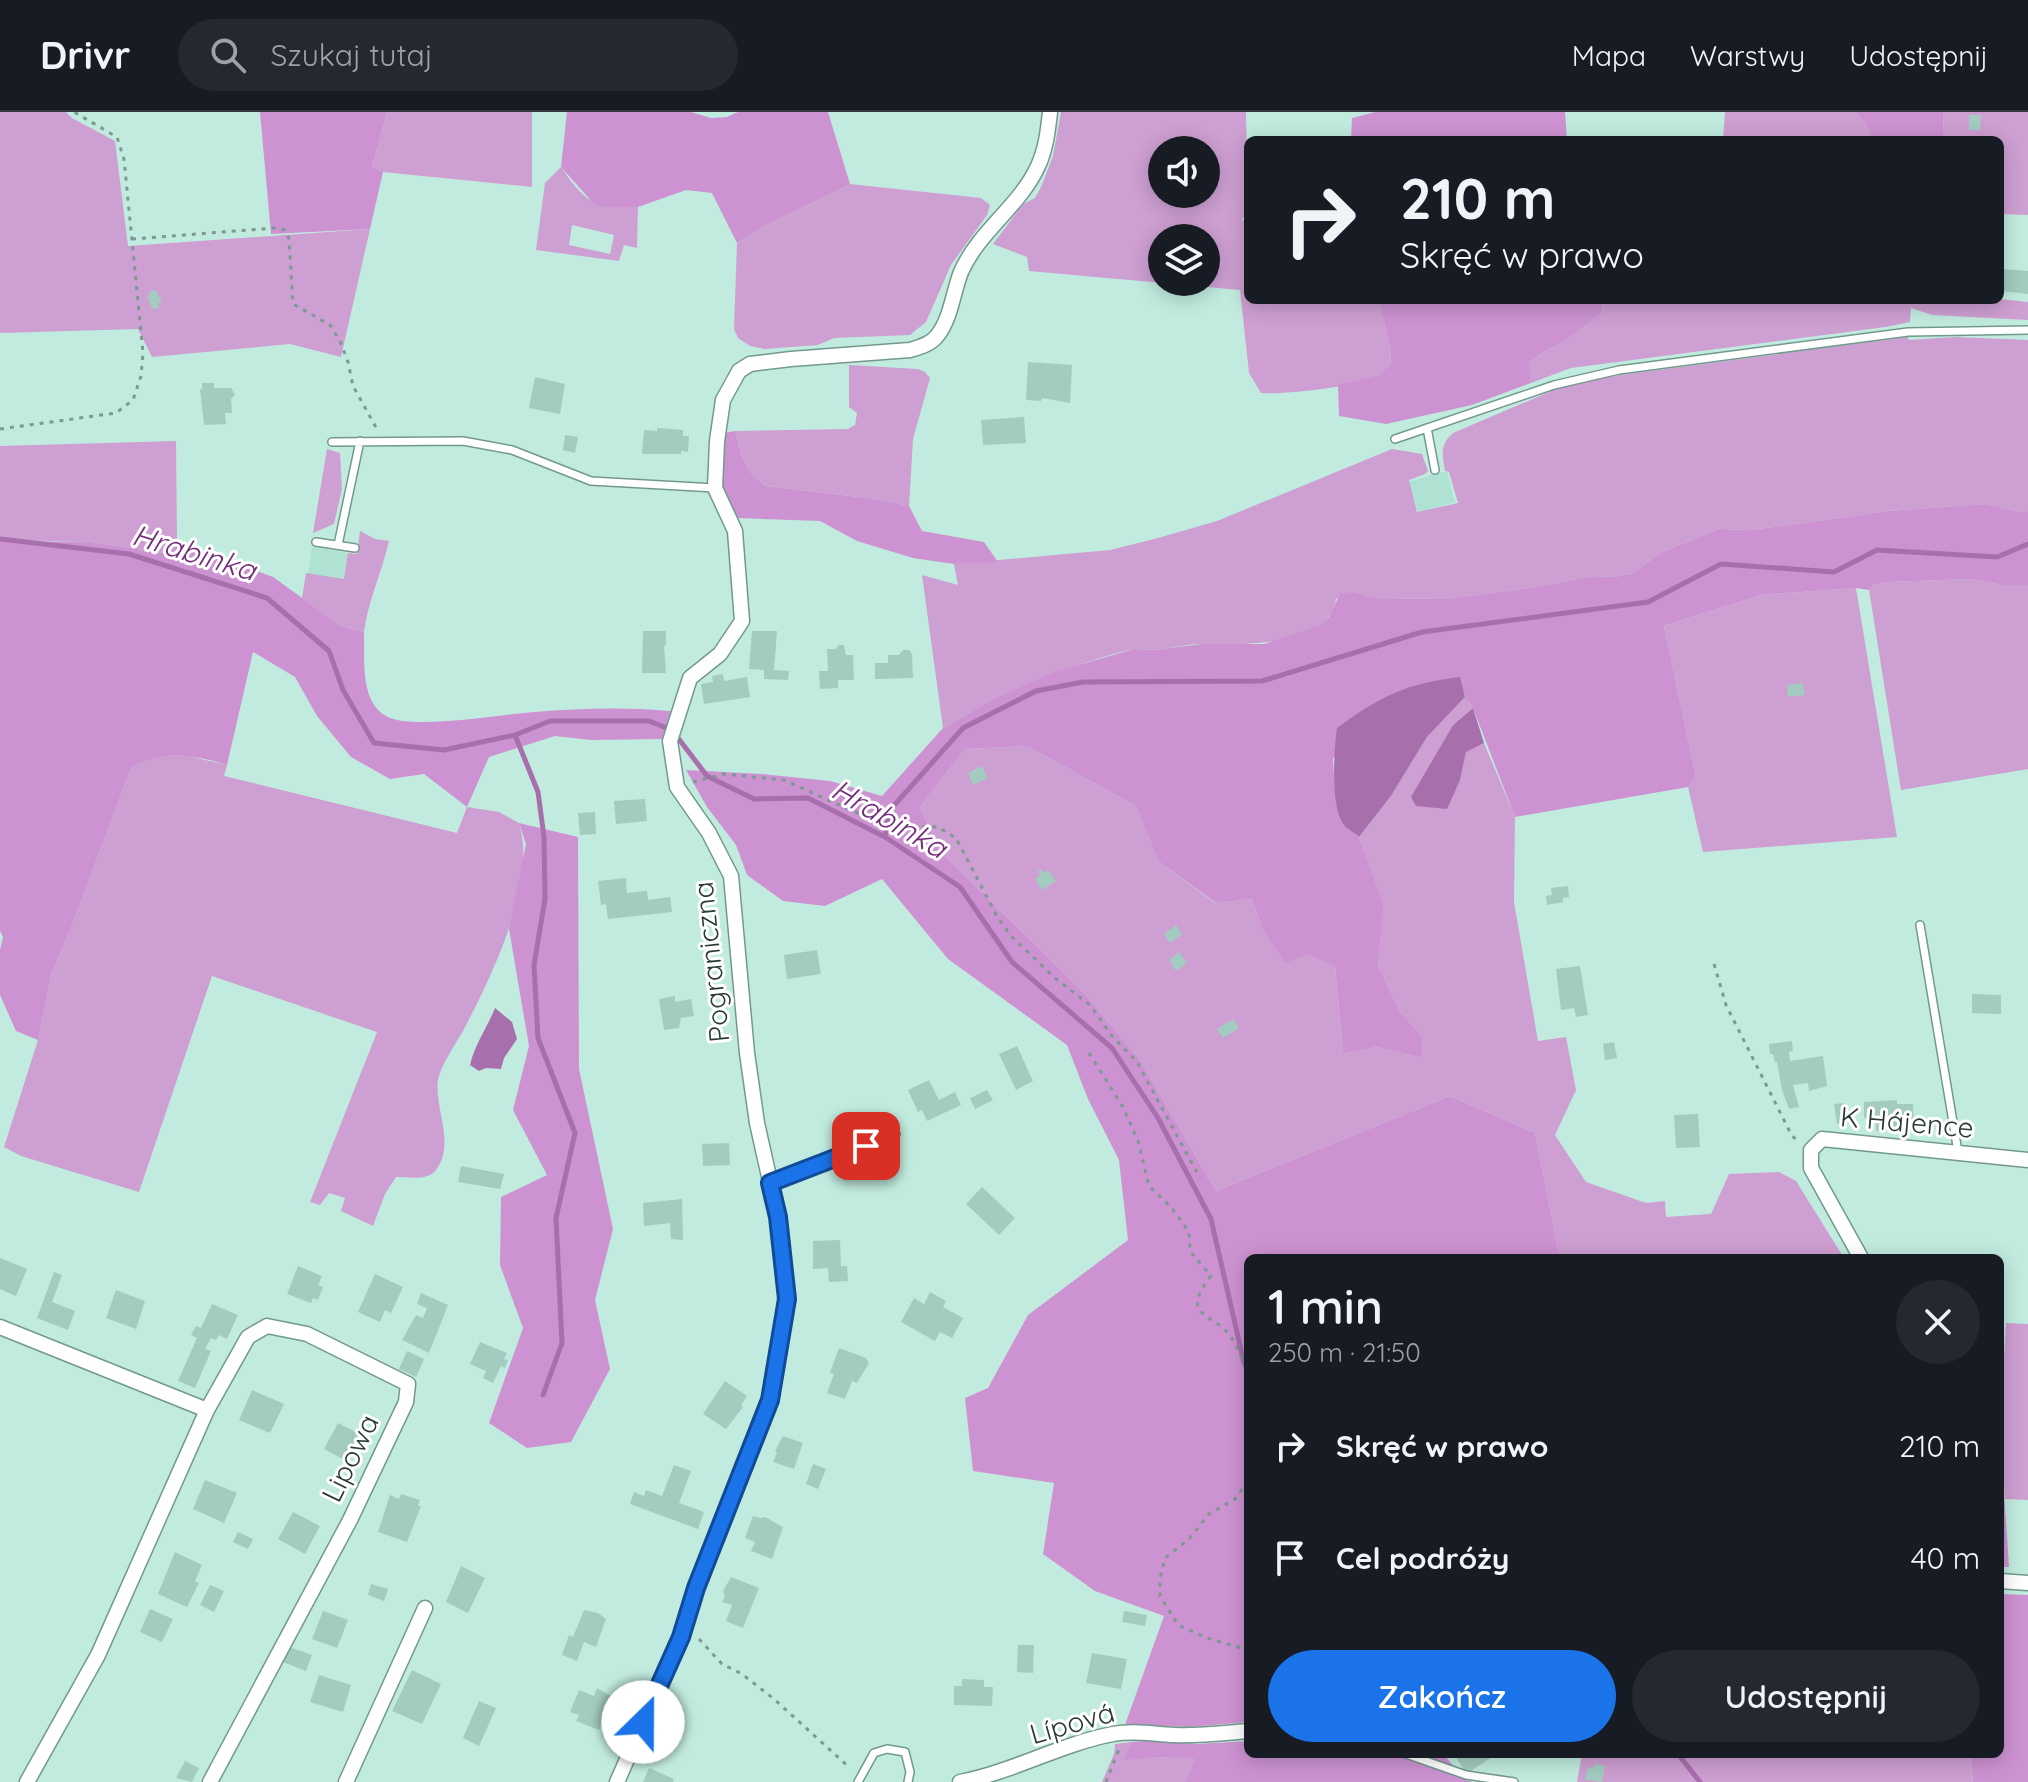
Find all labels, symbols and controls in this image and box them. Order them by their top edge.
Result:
search box [178,19,738,91]
text: Drivr [40,31,130,79]
icon: search [206,33,250,77]
text: Szukaj tutaj [270,36,433,74]
text: Mapa [1572,38,1646,73]
text: Warstwy [1690,38,1805,73]
text: Udostępnij [1849,38,1988,73]
map controls [1148,136,1220,296]
button: sound [1148,136,1220,208]
text: 210 m [1400,163,1555,233]
icon: right [1268,168,1372,272]
button: layers [1148,224,1220,296]
text: Skręć w prawo [1400,232,1644,277]
water label: Hrabinka [128,515,262,589]
water label: Hrabinka [825,770,956,867]
street label: Pograniczna [685,880,736,1044]
street label: K Hájence [1839,1098,1975,1145]
pin [832,1112,900,1180]
icon: arrive [844,1124,888,1168]
text: 1 min [1268,1276,1383,1336]
button: close [1896,1280,1980,1364]
text: 250 m · 21:50 [1268,1336,1421,1369]
street label: Lipowa [313,1408,386,1507]
icon: right [1268,1424,1312,1468]
text: Skręć w prawo [1336,1427,1548,1465]
text: 210 m [1899,1427,1980,1465]
icon: arrive [1268,1536,1312,1580]
text: Cel podróży [1336,1539,1509,1577]
text: 40 m [1911,1539,1980,1577]
button: Zakończ [1268,1650,1616,1742]
button: Udostępnij [1632,1650,1980,1742]
position arrow [601,1680,685,1764]
street label: Lípová [1026,1694,1118,1751]

